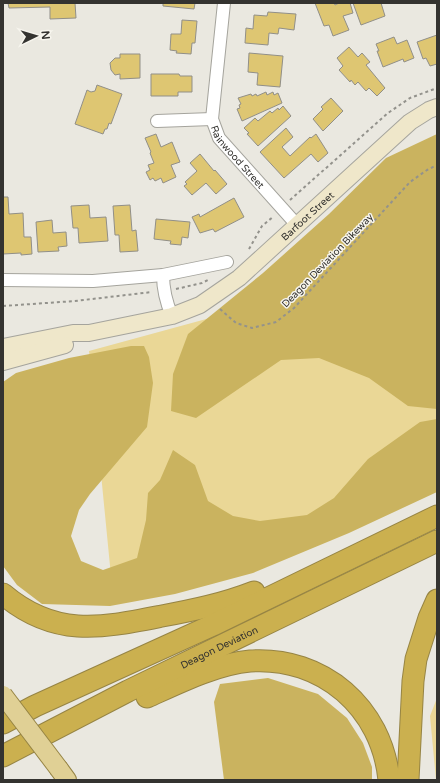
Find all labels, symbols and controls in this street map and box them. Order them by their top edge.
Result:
north arrow [16,16,56,56]
text: N [39,30,52,40]
street label: Rainwood Street [208,124,267,192]
street label: Barfoot Street [279,189,337,244]
street label: Deagon Deviation Bikeway [280,211,376,310]
street label: Deagon Deviation [179,624,260,672]

